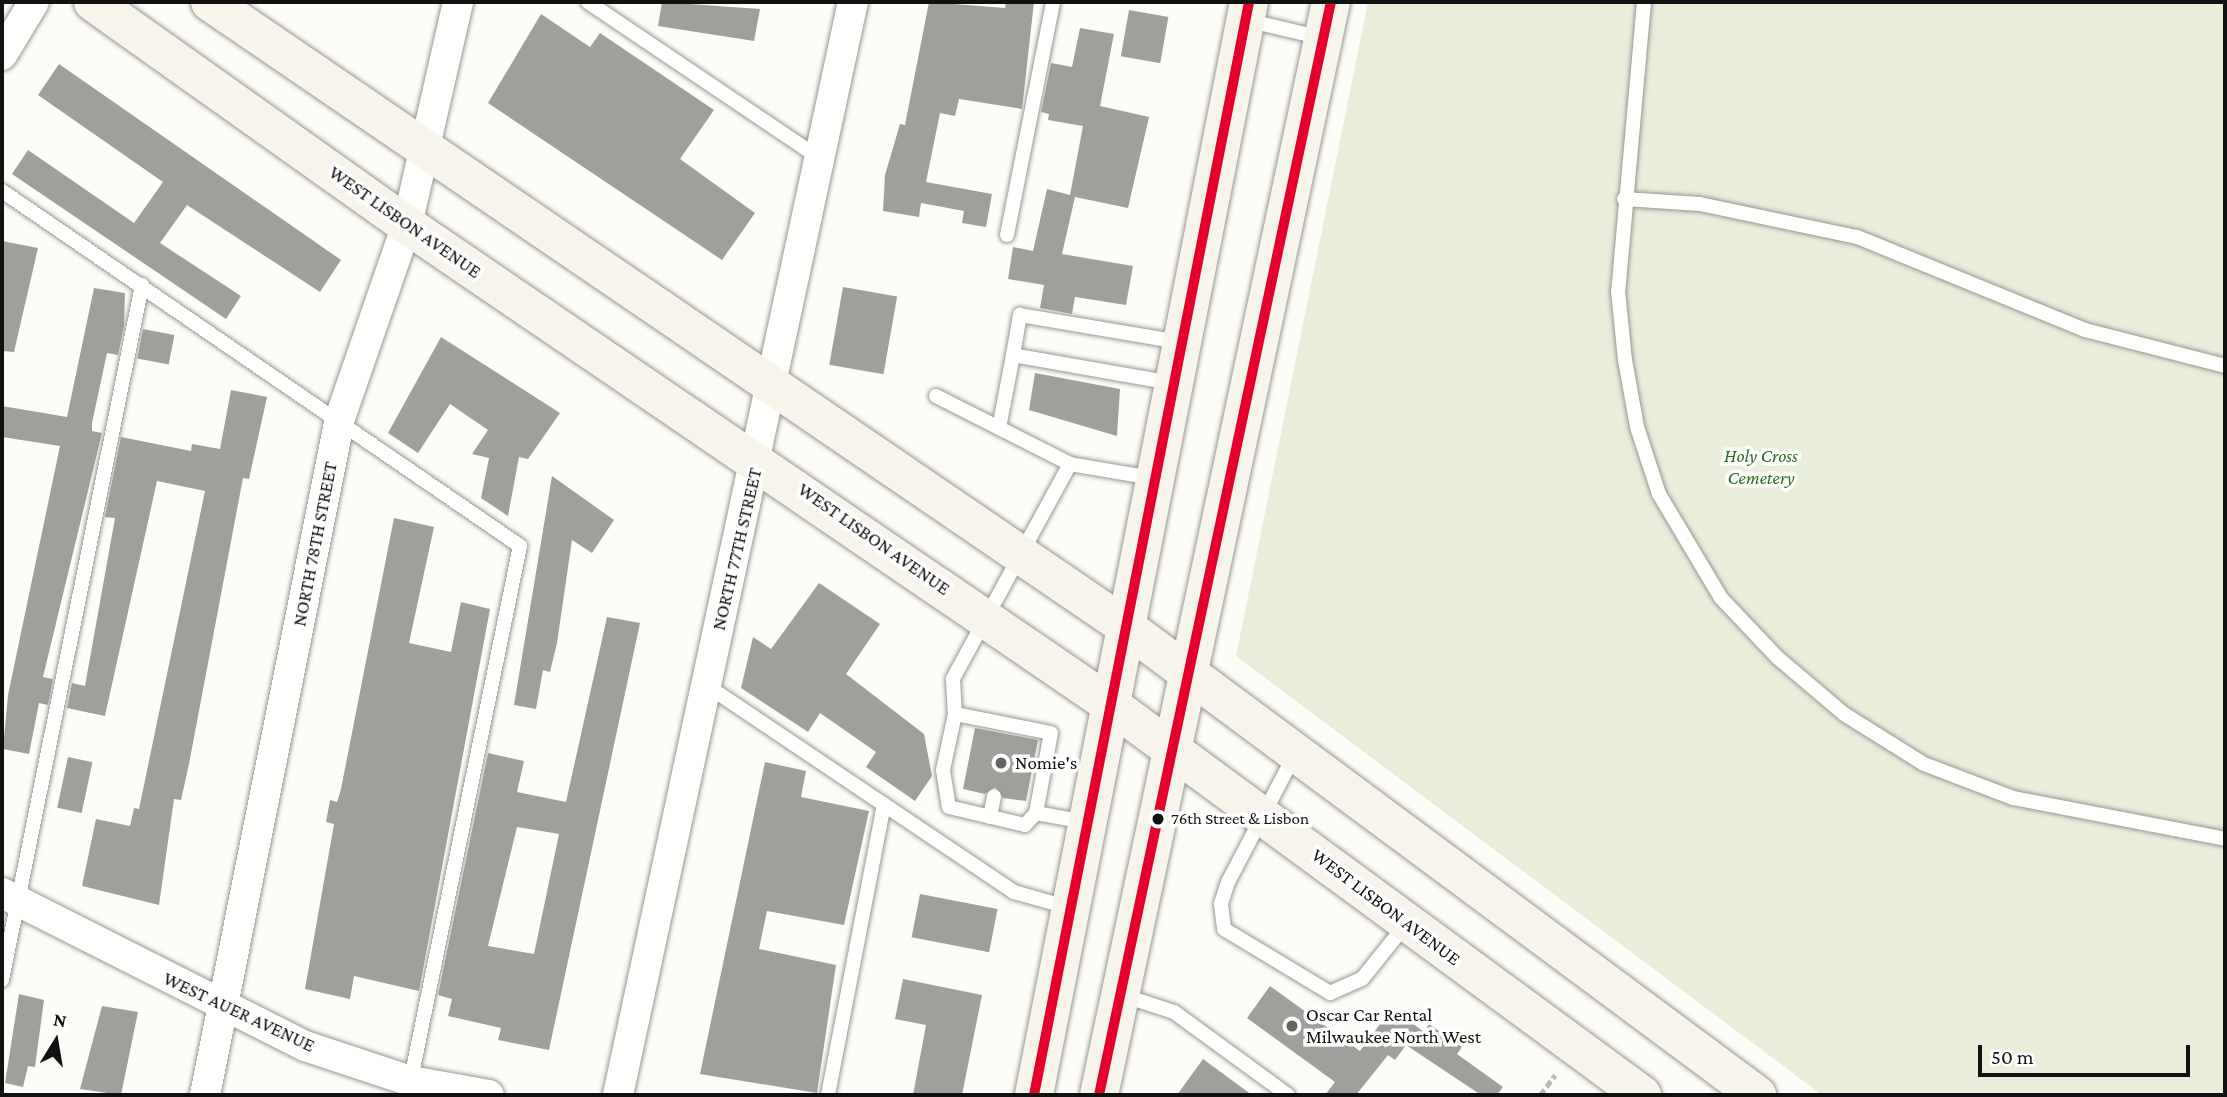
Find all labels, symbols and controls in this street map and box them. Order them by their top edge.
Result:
street label: WEST LISBON AVENUE [325,161,485,283]
park label: Holy Cross Cemetery [1724,445,1798,489]
street label: NORTH 78TH STREET [288,460,342,628]
street label: NORTH 77TH STREET [707,465,767,633]
street label: WEST LISBON AVENUE [794,478,954,600]
place label: Nomie's [1015,752,1077,774]
marker: Nomie's [993,755,1009,771]
place label: 76th Street & Lisbon [1171,809,1309,829]
marker: 76th Street & Lisbon [1151,812,1165,826]
street label: WEST LISBON AVENUE [1307,844,1465,970]
street label: WEST AUER AVENUE [160,967,318,1057]
place label: Oscar Car Rental Milwaukee North West [1306,1004,1481,1048]
north arrow [21,1006,91,1076]
text: N [52,1008,68,1031]
marker: Oscar Car Rental Milwaukee North West [1284,1018,1300,1034]
scale bar [1982,1030,2194,1074]
text: 50 m [1991,1045,2034,1069]

